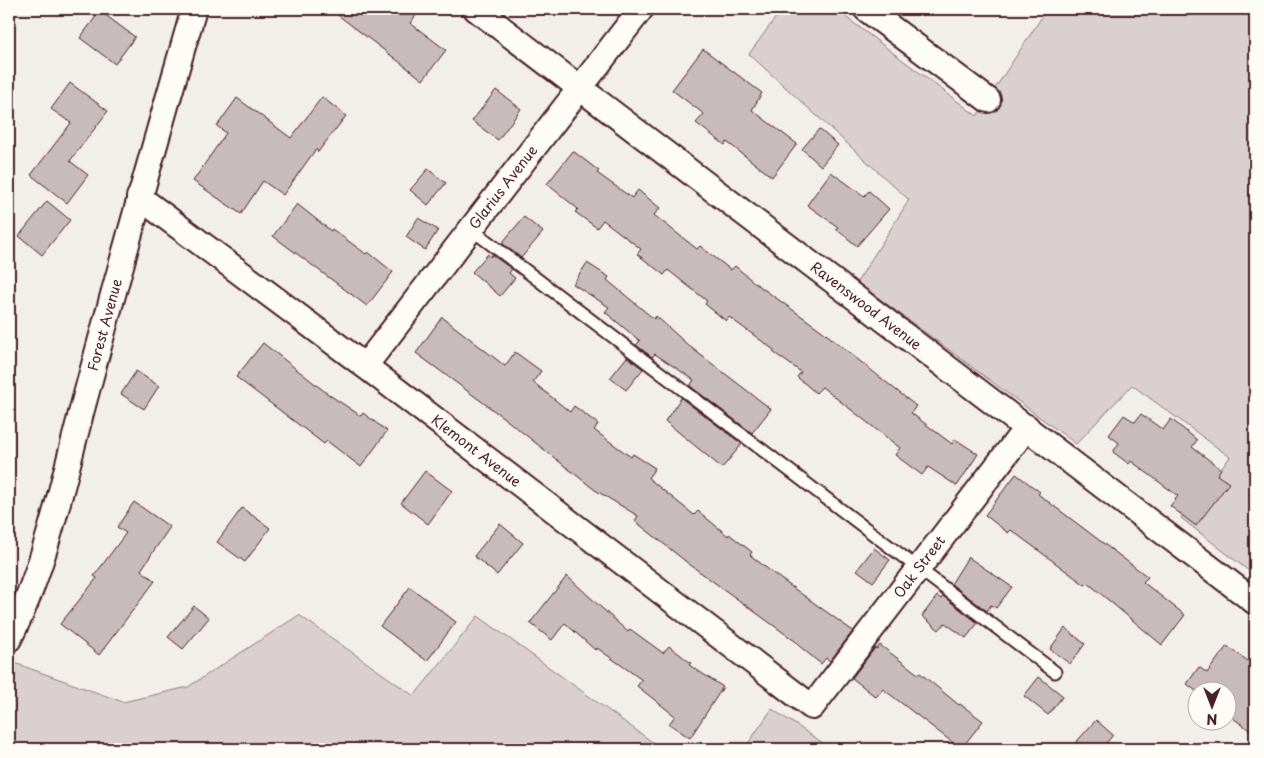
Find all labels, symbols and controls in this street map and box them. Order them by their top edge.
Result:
street label: Glarius Avenue [464,140,542,233]
street label: Ravenswood Avenue [806,256,926,355]
street label: Forest Avenue [82,276,127,373]
street label: Klemont Avenue [427,409,526,492]
street label: Oak Street [888,531,950,602]
north arrow [1186,680,1236,730]
text: N [1206,709,1218,730]

